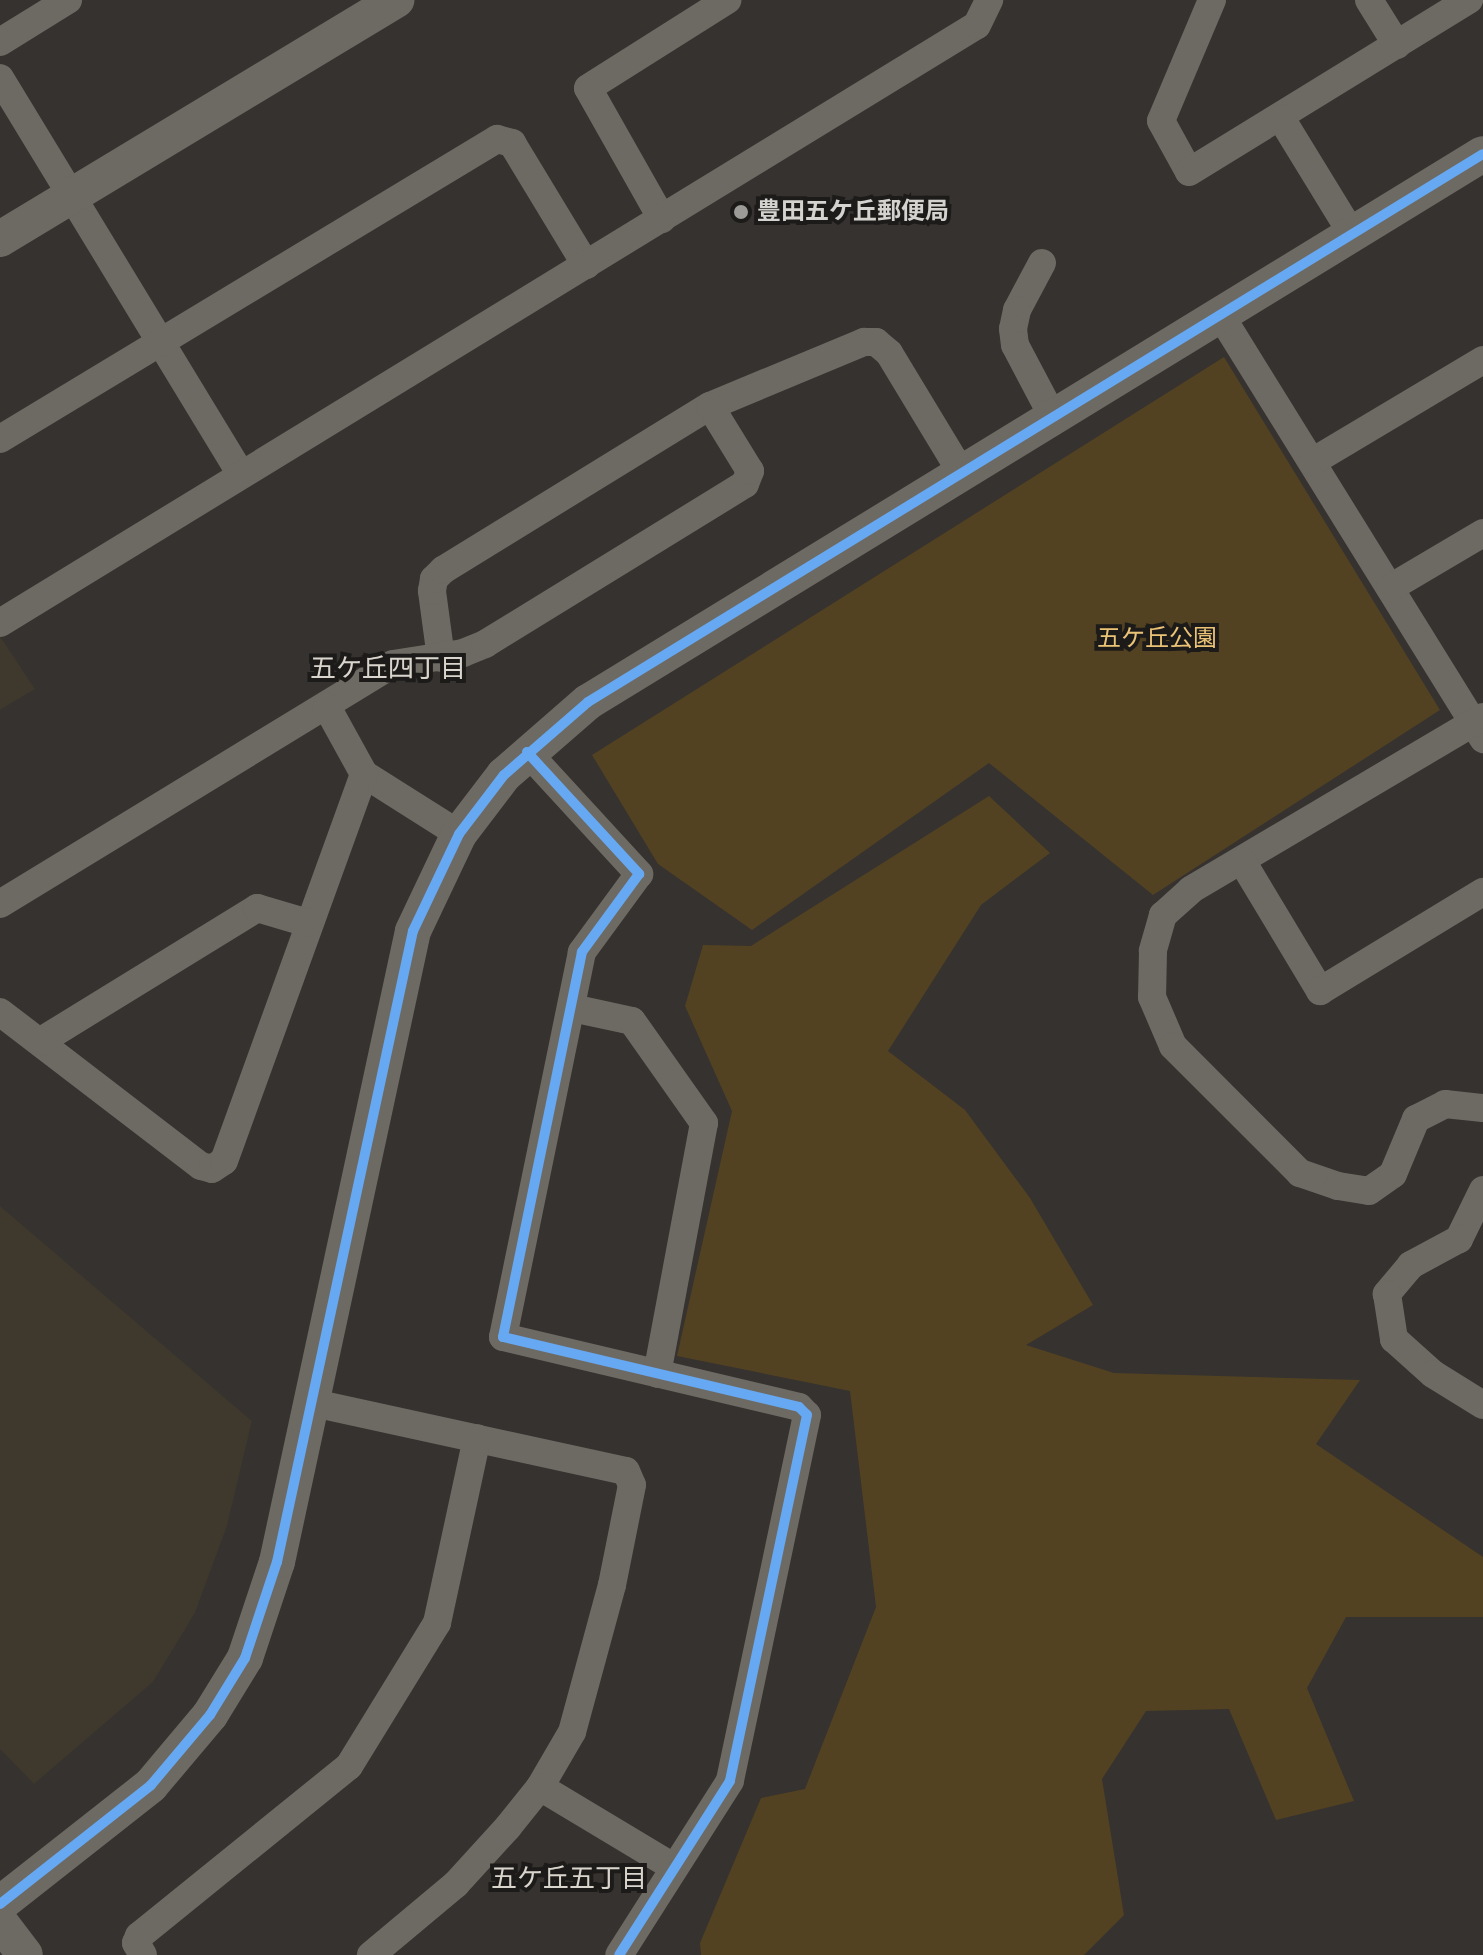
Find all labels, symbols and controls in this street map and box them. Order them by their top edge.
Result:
place label: 豊田五ケ丘郵便局 [757,198,949,226]
marker: 豊田五ケ丘郵便局 [732,203,750,221]
park label: 五ケ丘公園 [1097,625,1217,653]
district label: 五ケ丘四丁目 [310,653,466,685]
district label: 五ケ丘五丁目 [491,1863,647,1895]

